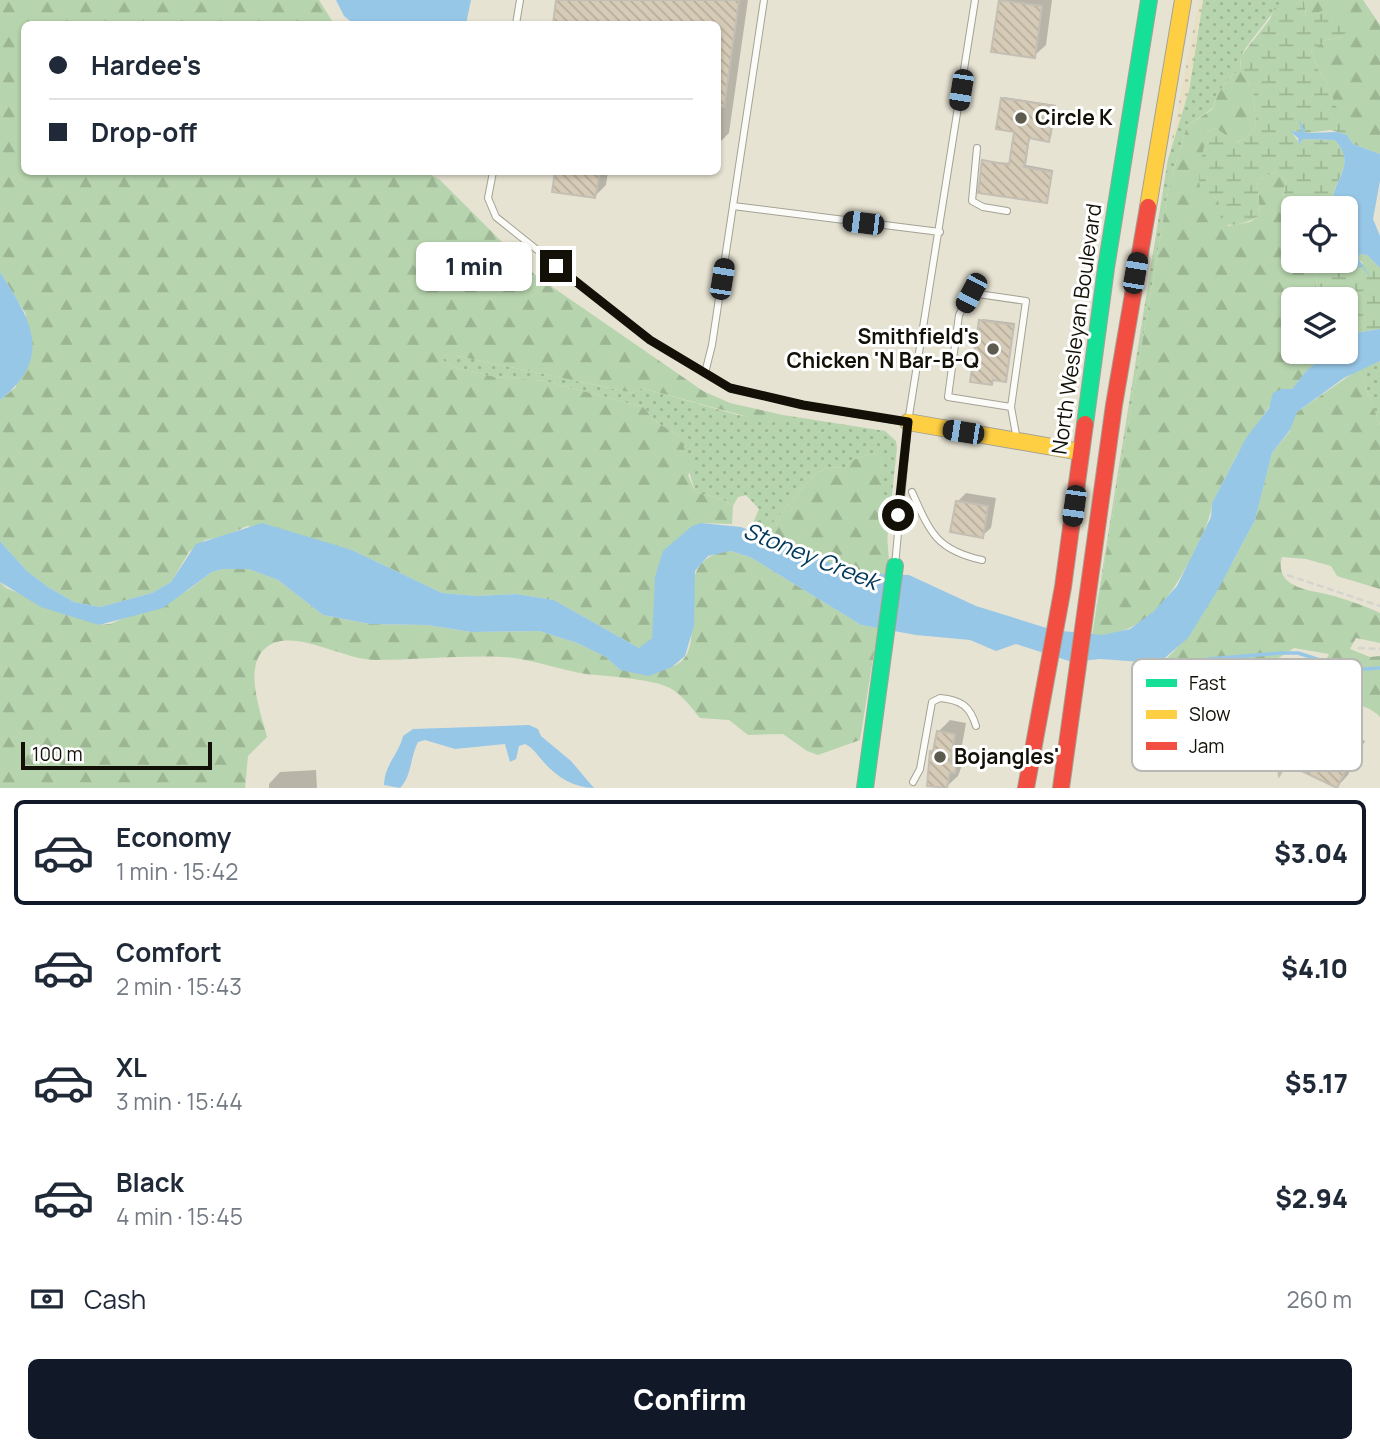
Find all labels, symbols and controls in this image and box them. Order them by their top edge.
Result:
text: Hardee's [91,47,201,83]
car [948,68,975,112]
place label: Circle K [1035,103,1113,131]
marker: Circle K [1013,110,1029,126]
text: Drop-off [91,114,197,150]
map controls [1281,196,1358,364]
button: locate [1281,196,1358,273]
street label: North Wesleyan Boulevard [1045,202,1107,456]
car [841,210,886,236]
callout: 1 min [416,242,532,290]
text: 1 min [445,250,503,282]
route end [540,250,572,282]
car [1122,250,1149,296]
car [709,257,736,301]
car [952,270,991,316]
button: layers [1281,287,1358,364]
place label: Smithfield's Chicken 'N Bar-B-Q [787,322,979,374]
marker: Smithfield's Chicken 'N Bar-B-Q [985,341,1001,357]
car [941,418,986,446]
car [1061,484,1088,528]
route start [882,499,914,531]
water label: Stoney Creek [739,513,887,598]
legend [1132,659,1362,771]
text: Fast [1189,670,1226,696]
text: Slow [1189,701,1231,727]
text: Jam [1189,733,1224,759]
scale bar [21,739,212,771]
text: 100 m [32,741,83,767]
place label: Bojangles' [954,742,1059,770]
marker: Bojangles' [932,749,948,765]
text: Economy [116,819,231,855]
icon: car [32,821,95,884]
text: $3.04 [1274,835,1348,871]
text: 1 min · 15:42 [116,855,238,887]
text: Comfort [116,934,222,970]
icon: car [32,936,95,999]
text: $4.10 [1281,950,1348,986]
text: 2 min · 15:43 [116,970,242,1002]
text: XL [116,1049,147,1085]
icon: car [32,1051,95,1114]
text: $5.17 [1285,1065,1348,1101]
text: 3 min · 15:44 [116,1085,243,1117]
text: Black [116,1164,184,1200]
icon: car [32,1166,95,1229]
text: $2.94 [1275,1180,1348,1216]
text: 4 min · 15:45 [116,1200,243,1232]
icon: cash [28,1280,66,1318]
text: Cash [84,1281,146,1317]
text: 260 m [1286,1283,1352,1315]
button: Confirm [28,1359,1352,1439]

